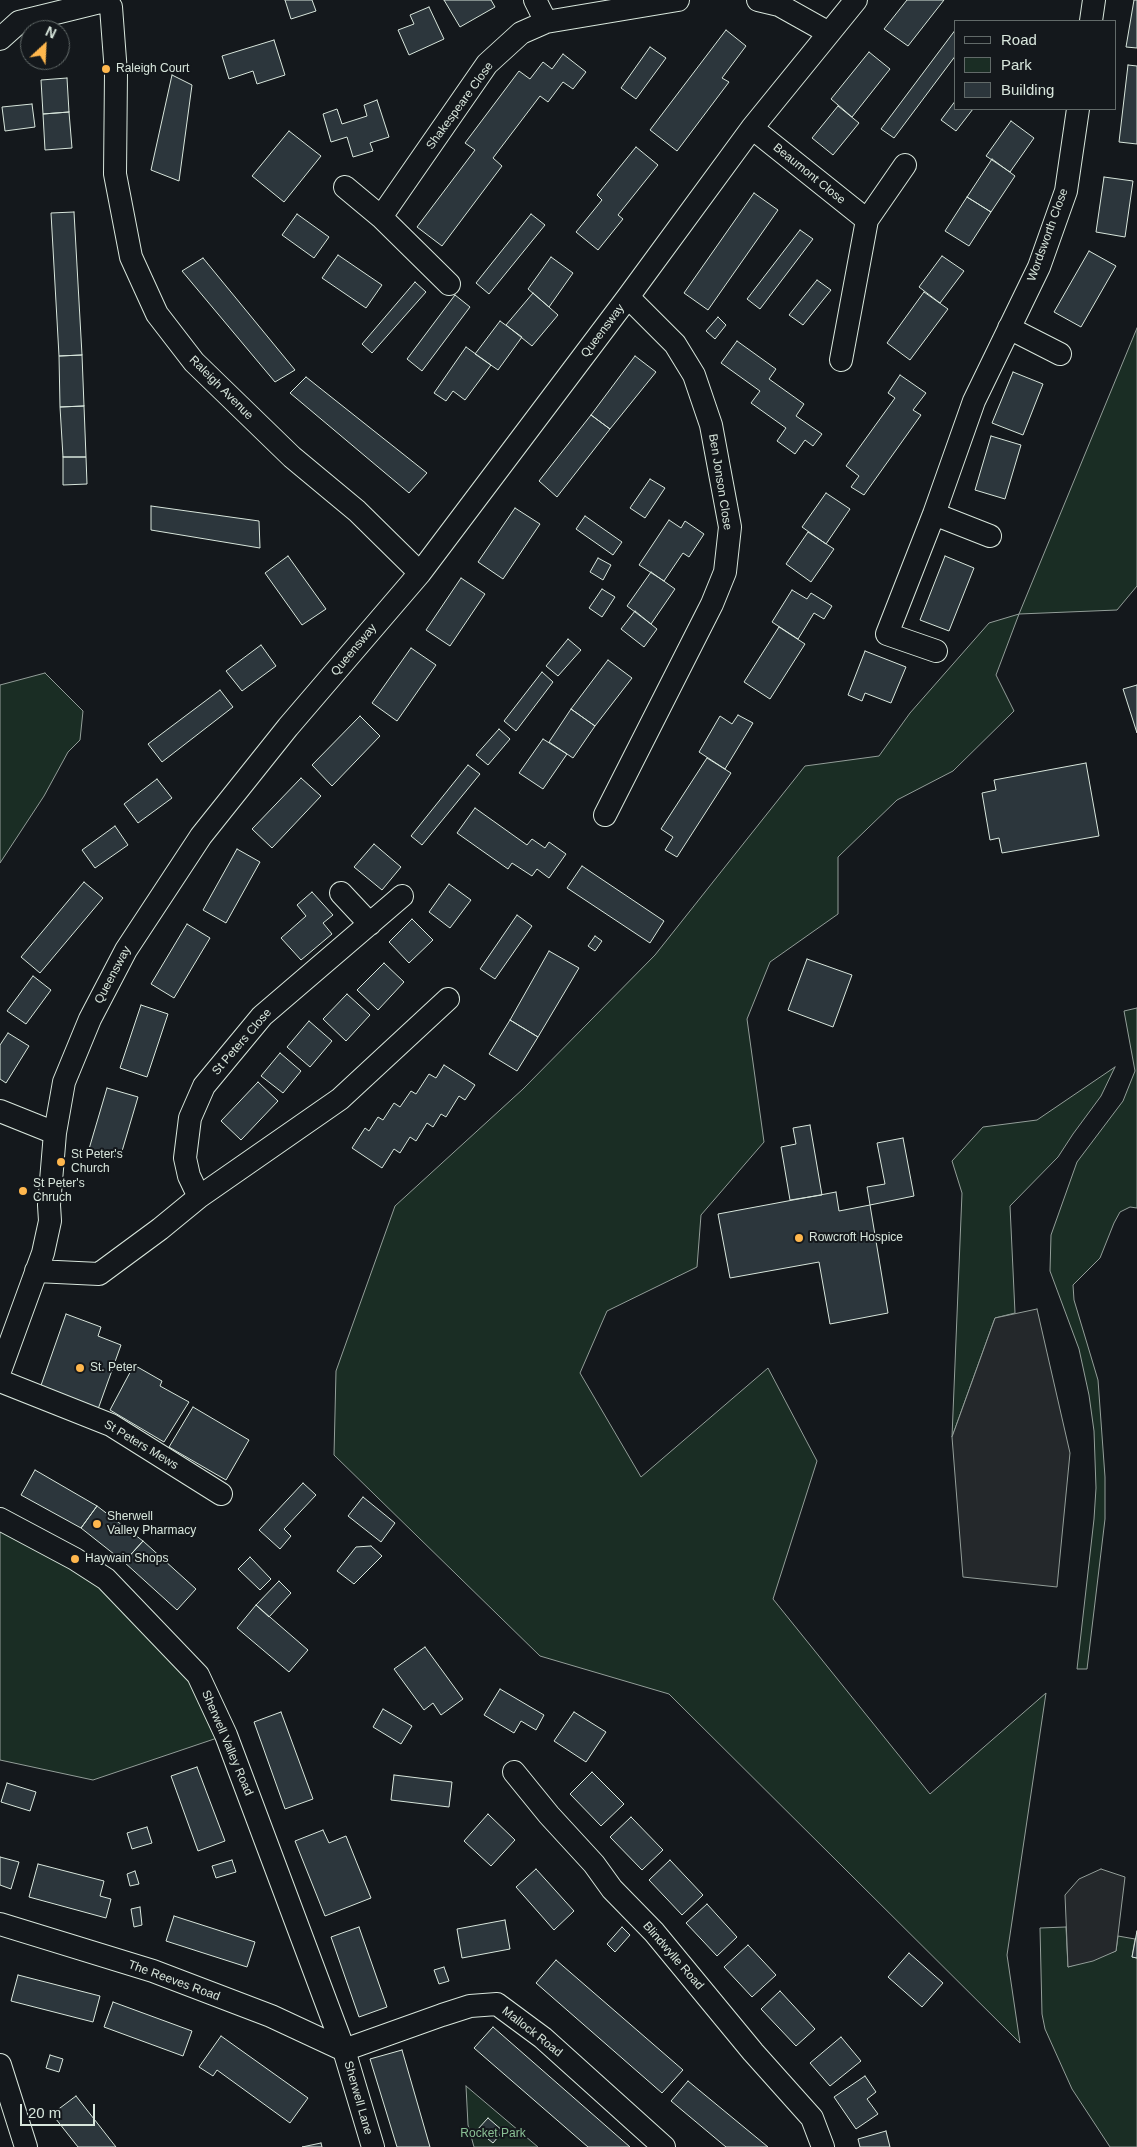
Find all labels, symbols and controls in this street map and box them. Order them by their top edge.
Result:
north arrow [20,20,70,70]
legend [954,20,1117,110]
text: N [43,23,59,42]
text: Road [1001,31,1037,48]
text: Park [1001,56,1032,73]
street label: Shakespeare Close [423,59,497,153]
place label: Raleigh Court [116,62,189,76]
marker: Raleigh Court [100,63,112,75]
text: Building [1001,81,1054,98]
street label: Beaumont Close [770,140,848,208]
street label: Wordsworth Close [1025,187,1071,283]
street label: Queensway [578,301,628,361]
street label: Raleigh Avenue [186,353,256,423]
street label: Ben Jonson Close [705,433,735,531]
street label: Queensway [328,621,380,679]
street label: Queensway [92,944,134,1006]
street label: St Peters Close [209,1006,275,1078]
place label: St Peter's Church [71,1148,123,1176]
marker: St Peter's Church [55,1156,67,1168]
place label: St Peter's Chruch [33,1177,85,1205]
marker: St Peter's Chruch [17,1185,29,1197]
place label: Rowcroft Hospice [809,1231,903,1245]
marker: Rowcroft Hospice [793,1232,805,1244]
place label: St. Peter [90,1361,137,1375]
marker: St. Peter [74,1362,86,1374]
street label: St Peters Mews [101,1417,181,1473]
place label: Sherwell Valley Pharmacy [107,1510,196,1538]
marker: Sherwell Valley Pharmacy [91,1518,103,1530]
place label: Haywain Shops [85,1552,168,1566]
marker: Haywain Shops [69,1553,81,1565]
street label: Sherwell Valley Road [198,1688,256,1798]
street label: Blindwylle Road [640,1919,706,1993]
street label: The Reeves Road [126,1958,222,2004]
street label: Mallock Road [499,2004,565,2060]
street label: Sherwell Lane [341,2059,375,2137]
scale bar [22,2094,98,2126]
text: 20 m [28,2104,61,2121]
park label: Rocket Park [460,2127,526,2141]

